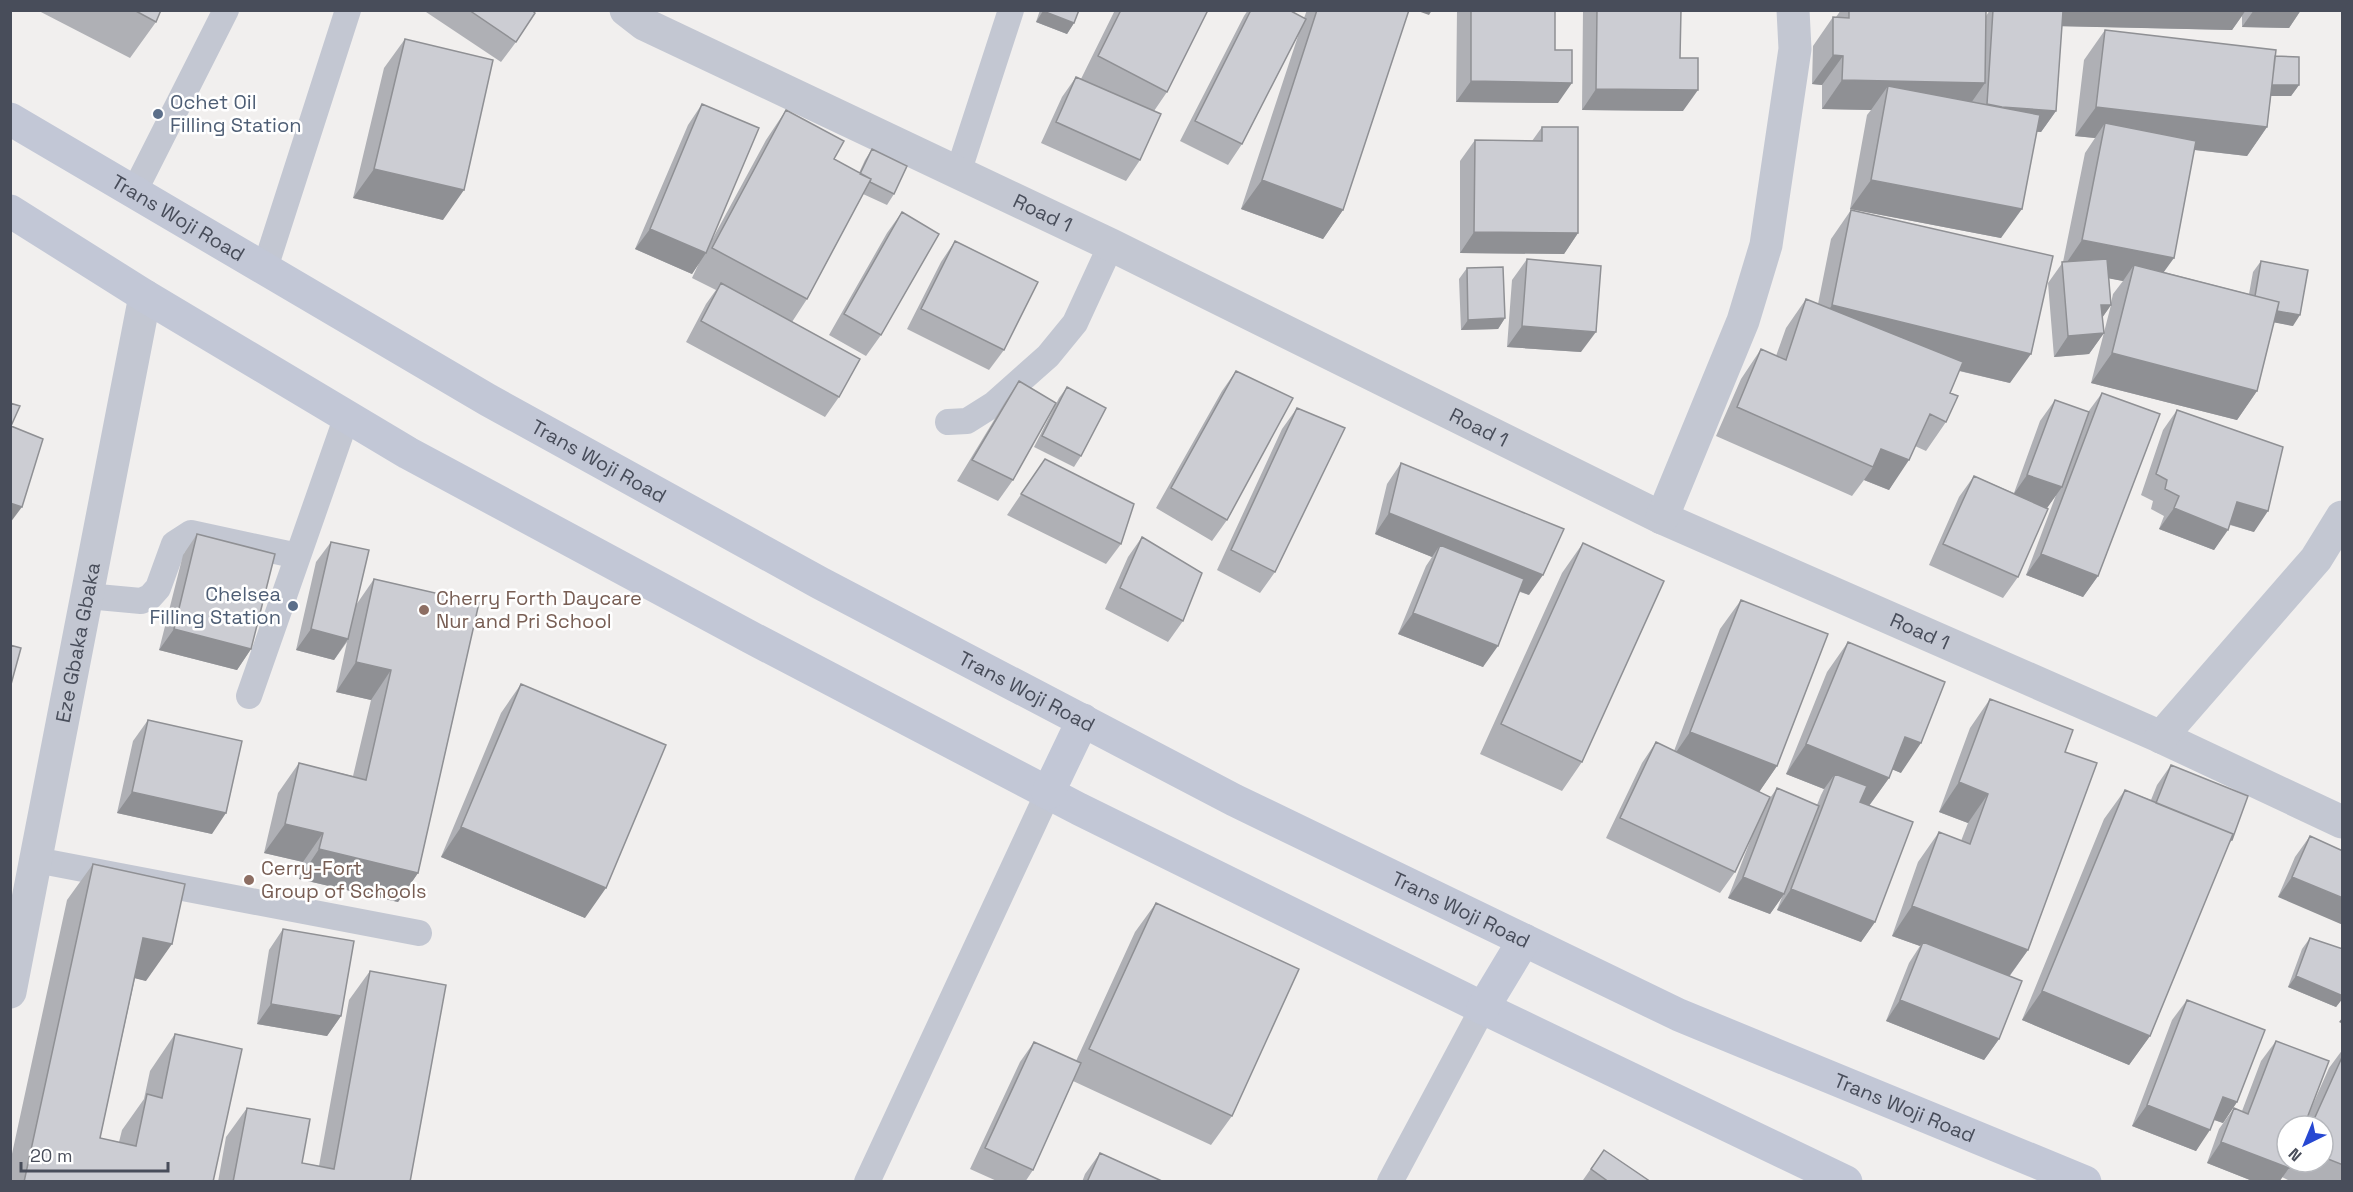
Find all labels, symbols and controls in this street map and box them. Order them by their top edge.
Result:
place label: Ochet Oil Filling Station [170,89,302,138]
marker: Ochet Oil Filling Station [151,107,165,121]
street label: Trans Woji Road [107,168,250,267]
street label: Road 1 [1009,188,1077,238]
street label: Road 1 [1445,402,1513,453]
street label: Trans Woji Road [527,413,671,509]
street label: Eze Gbaka Gbaka [50,560,106,725]
place label: Chelsea Filling Station [149,581,281,630]
place label: Cherry Forth Daycare Nur and Pri School [436,585,642,634]
marker: Chelsea Filling Station [286,599,300,613]
marker: Cherry Forth Daycare Nur and Pri School [417,603,431,617]
street label: Road 1 [1886,607,1954,656]
street label: Trans Woji Road [954,645,1099,738]
place label: Cerry-Fort Group of Schools [261,855,427,904]
street label: Trans Woji Road [1387,865,1534,954]
marker: Cerry-Fort Group of Schools [242,873,256,887]
street label: Trans Woji Road [1830,1067,1979,1148]
north arrow [2275,1114,2335,1174]
scale bar [21,1135,168,1173]
text: N [2284,1143,2306,1166]
text: 20 m [30,1144,73,1167]

